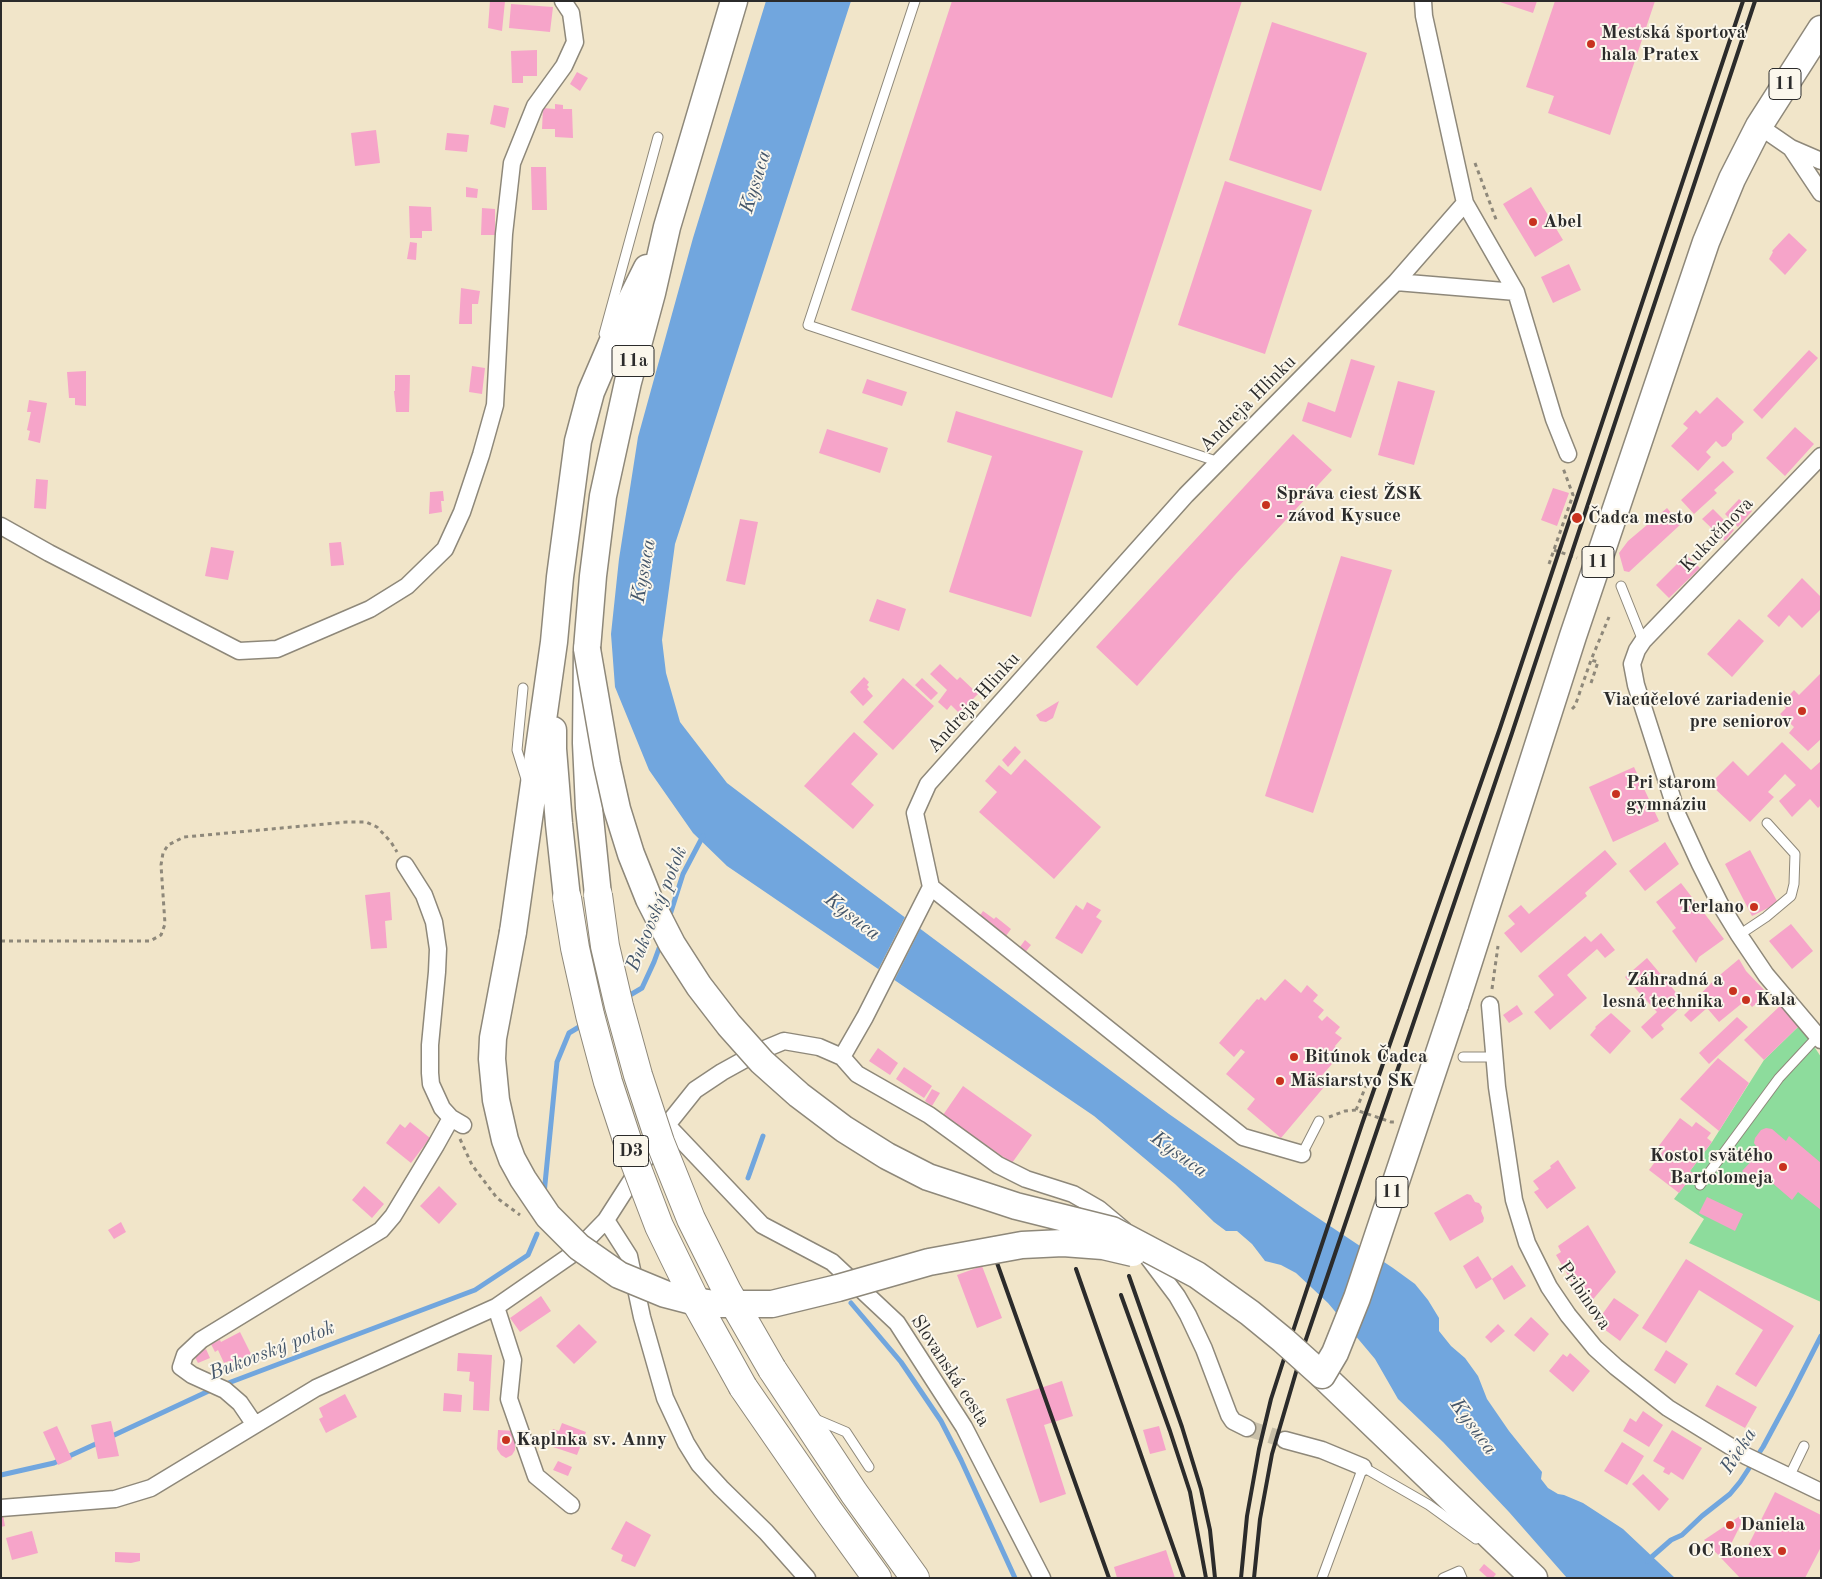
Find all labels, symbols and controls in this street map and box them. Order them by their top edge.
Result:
place label: Mestská športová hala Pratex [1601,22,1746,66]
marker: Mestská športová hala Pratex [1585,38,1597,50]
road number: 11 [1769,68,1801,100]
water label: Kysuca [735,148,777,216]
place label: Abel [1543,211,1582,233]
marker: Abel [1527,216,1539,228]
road number: 11a [612,346,654,376]
street label: Andreja Hlinku [1195,351,1301,457]
place label: Správa ciest ŽSK - závod Kysuce [1276,483,1422,527]
street label: Kukučínova [1676,493,1758,577]
marker: Správa ciest ŽSK - závod Kysuce [1260,499,1272,511]
place label: Čadca mesto [1588,507,1693,529]
marker: Čadca mesto [1570,511,1584,525]
water label: Kysuca [627,537,661,605]
road number: 11 [1582,546,1614,578]
street label: Andreja Hlinku [923,648,1025,758]
place label: Viacúčelové zariadenie pre seniorov [1602,689,1792,733]
marker: Viacúčelové zariadenie pre seniorov [1796,705,1808,717]
place label: Pri starom gymnáziu [1626,772,1716,816]
marker: Pri starom gymnáziu [1610,788,1622,800]
water label: Bukovský potok [621,843,693,975]
water label: Kysuca [819,888,885,946]
place label: Terlano [1679,896,1744,918]
marker: Terlano [1748,901,1760,913]
place label: Záhradná a lesná technika [1603,969,1723,1013]
marker: Záhradná a lesná technika [1727,985,1739,997]
place label: Kala [1756,989,1796,1011]
marker: Kala [1740,994,1752,1006]
place label: Bitúnok Čadca [1304,1046,1428,1068]
marker: Bitúnok Čadca [1288,1051,1300,1063]
place label: Mäsiarstvo SK [1290,1070,1414,1092]
marker: Mäsiarstvo SK [1274,1075,1286,1087]
water label: Kysuca [1146,1126,1212,1184]
road number: D3 [614,1136,648,1166]
place label: Kostol svätého Bartolomeja [1650,1145,1773,1189]
marker: Kostol svätého Bartolomeja [1777,1161,1789,1173]
road number: 11 [1376,1176,1408,1208]
street label: Pribinova [1552,1257,1616,1335]
street label: Slovanská cesta [905,1311,995,1431]
water label: Bukovský potok [206,1316,338,1386]
water label: Kysuca [1444,1394,1502,1460]
water label: Rieka [1715,1424,1763,1478]
place label: Kaplnka sv. Anny [516,1429,667,1451]
marker: Kaplnka sv. Anny [500,1434,512,1446]
place label: Daniela [1740,1514,1805,1536]
marker: Daniela [1724,1519,1736,1531]
place label: OC Ronex [1688,1540,1772,1562]
marker: OC Ronex [1776,1545,1788,1557]

